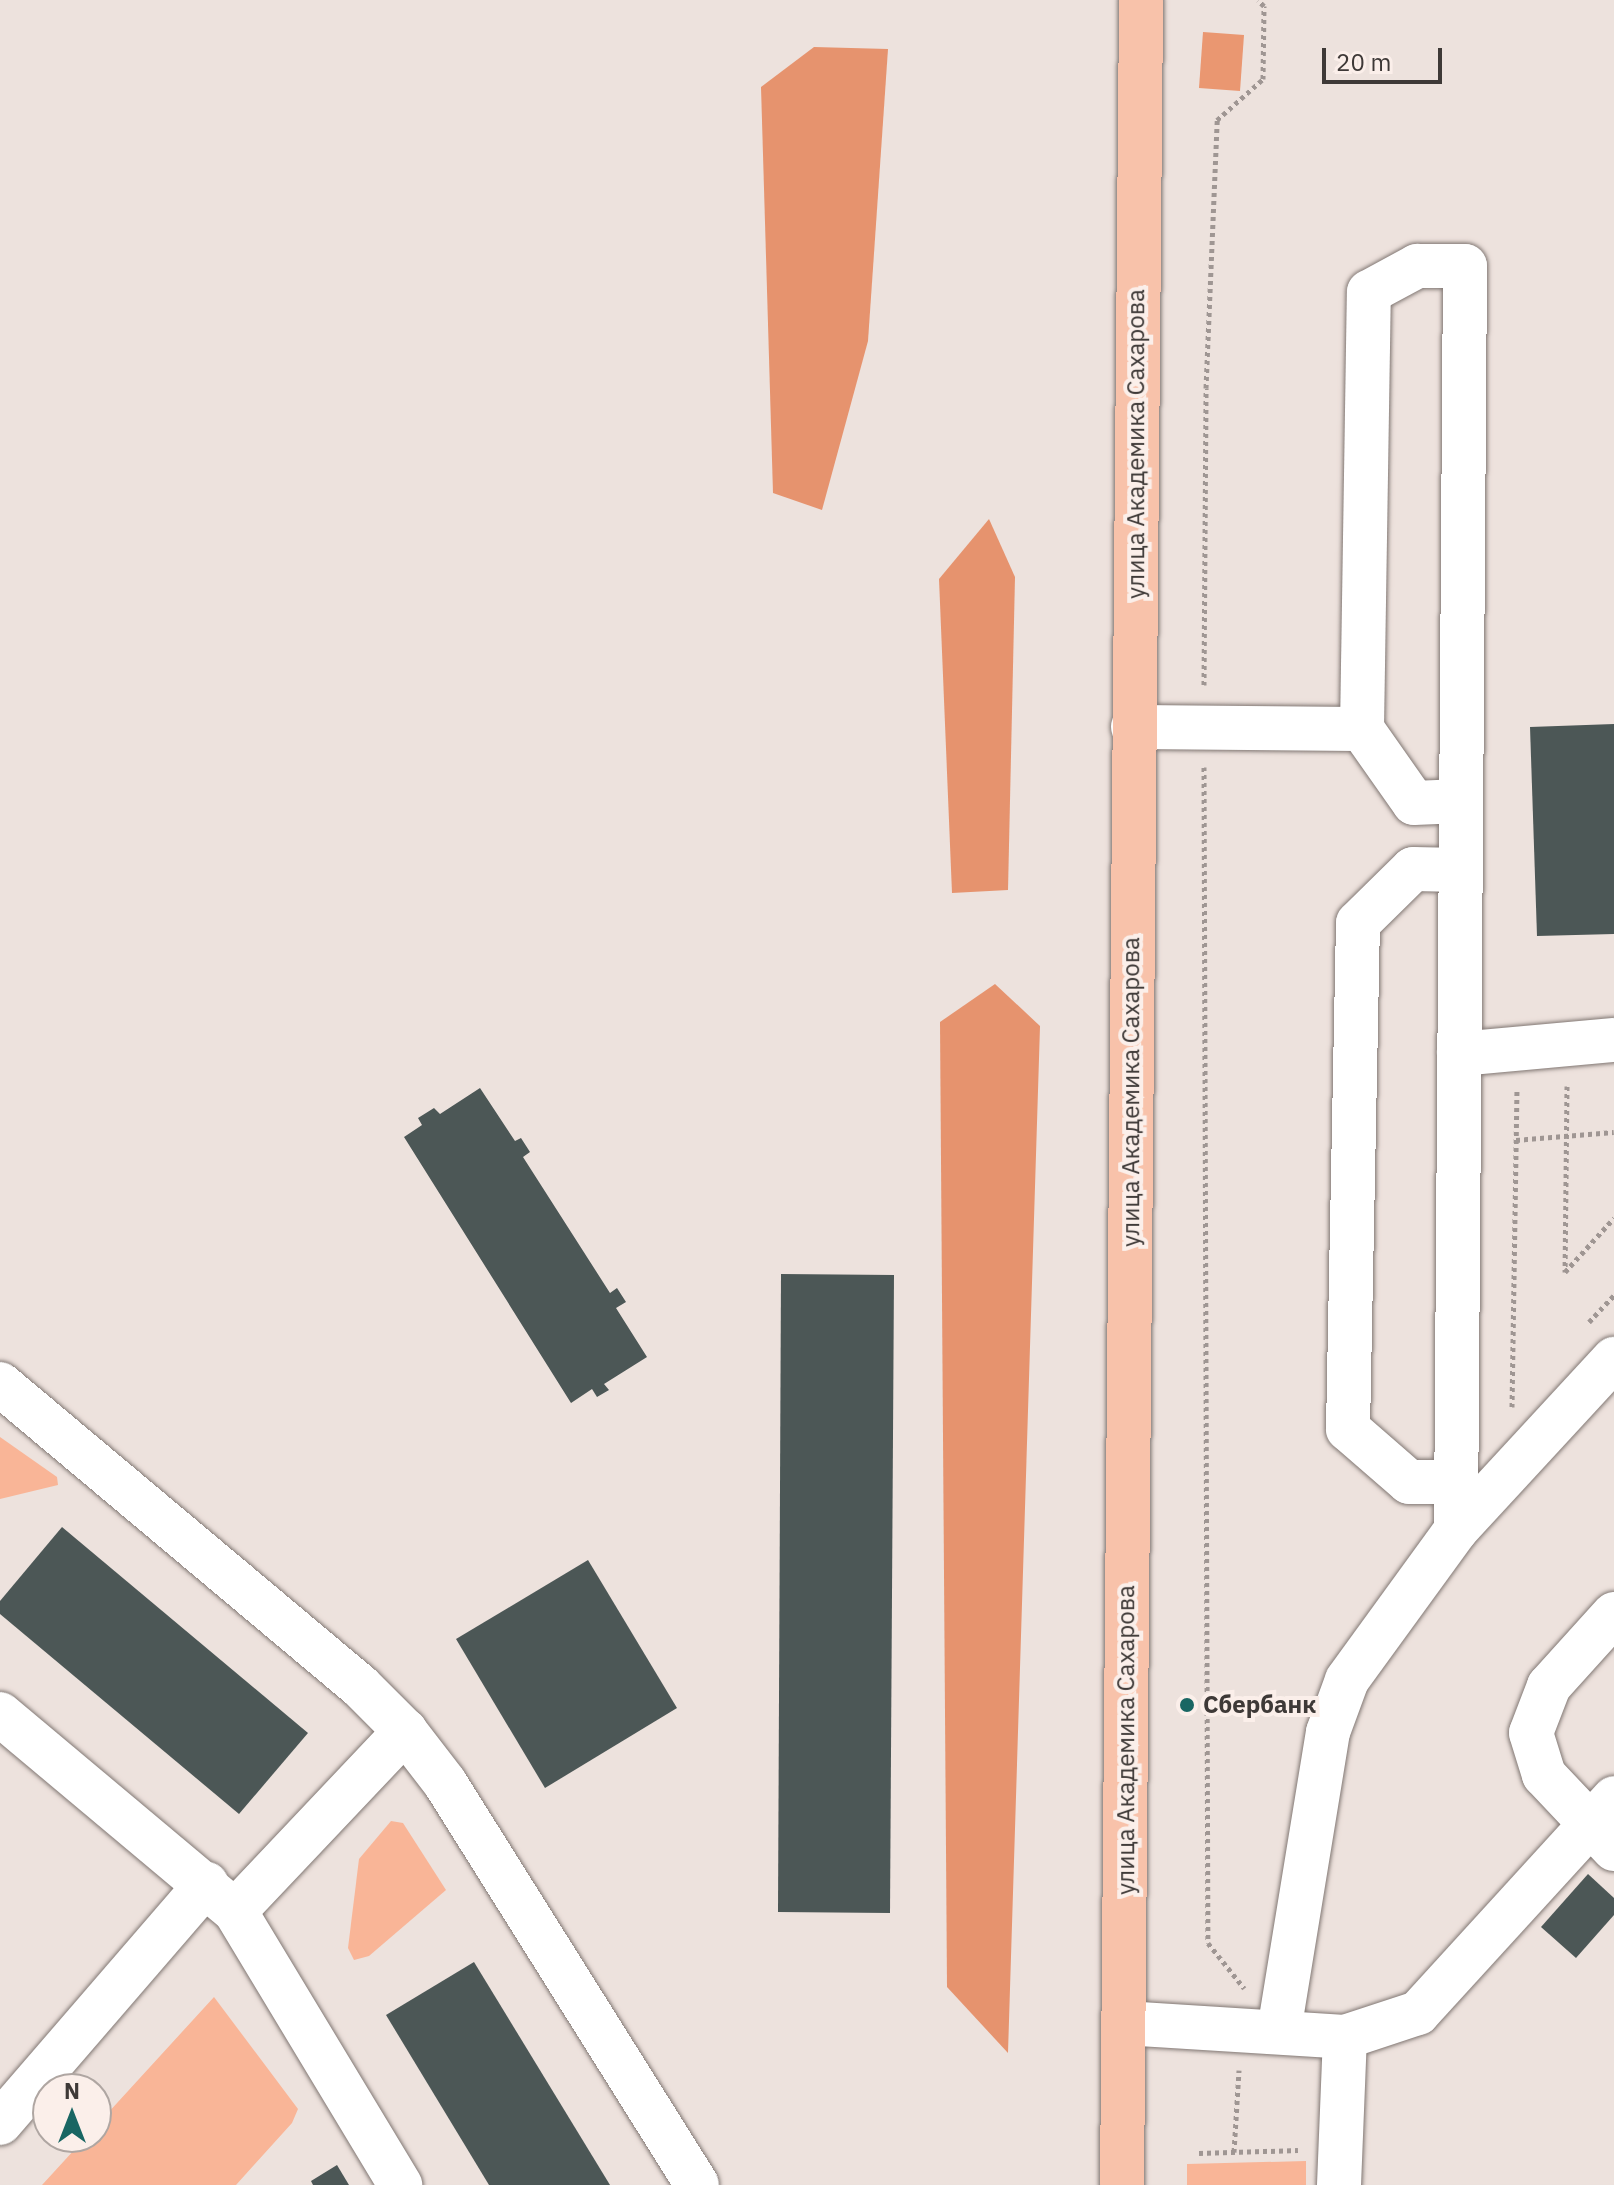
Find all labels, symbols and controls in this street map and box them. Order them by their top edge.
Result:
scale bar [1326,32,1446,82]
text: 20 m [1336,46,1391,78]
street label: улица Академика Сахарова [1122,289,1150,599]
street label: улица Академика Сахарова [1117,937,1145,1247]
street label: улица Академика Сахарова [1112,1585,1140,1895]
place label: Сбербанк [1203,1691,1316,1719]
marker: Сбербанк [1178,1696,1196,1714]
north arrow [32,2073,112,2153]
text: N [64,2076,80,2105]

